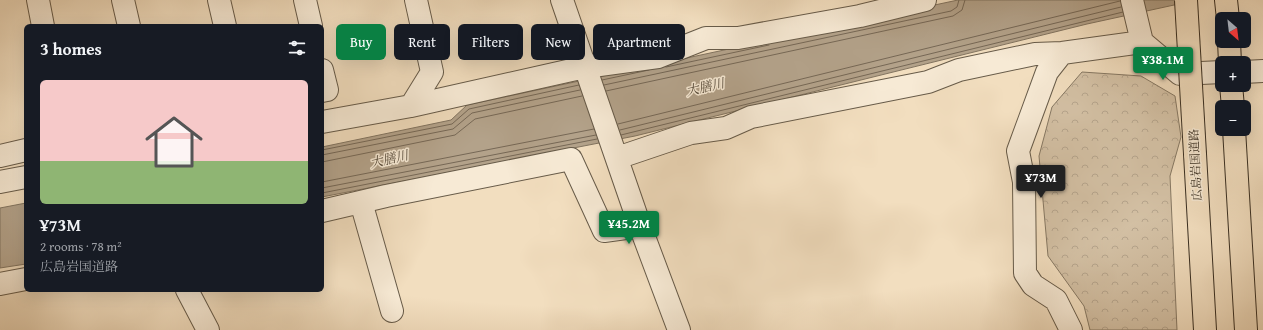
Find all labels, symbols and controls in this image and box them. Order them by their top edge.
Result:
north arrow [1215,12,1251,48]
map controls [1215,12,1251,136]
chip: Buy [336,24,386,60]
chip: Rent [394,24,450,60]
chip: Filters [458,24,523,60]
chip: New [531,24,585,60]
chip: Apartment [593,24,685,60]
text: 3 homes [40,36,102,61]
icon: filters [286,37,308,59]
pin: ¥38.1M [1130,47,1196,81]
text: ¥38.1M [1142,50,1184,69]
button: + [1215,56,1251,92]
water label: 大膳川 [684,73,728,101]
button: − [1215,100,1251,136]
icon: home [138,106,210,178]
street label: 広島岩国道路 [1185,129,1205,201]
water label: 大膳川 [368,145,412,173]
pin: ¥73M [1017,165,1065,199]
text: ¥73M [1025,168,1057,187]
pin: ¥45.2M [596,211,662,245]
text: ¥73M [40,212,81,237]
text: ¥45.2M [608,214,650,233]
text: 2 rooms · 78 m² [40,237,122,256]
text: 広島岩国道路 [40,257,118,276]

